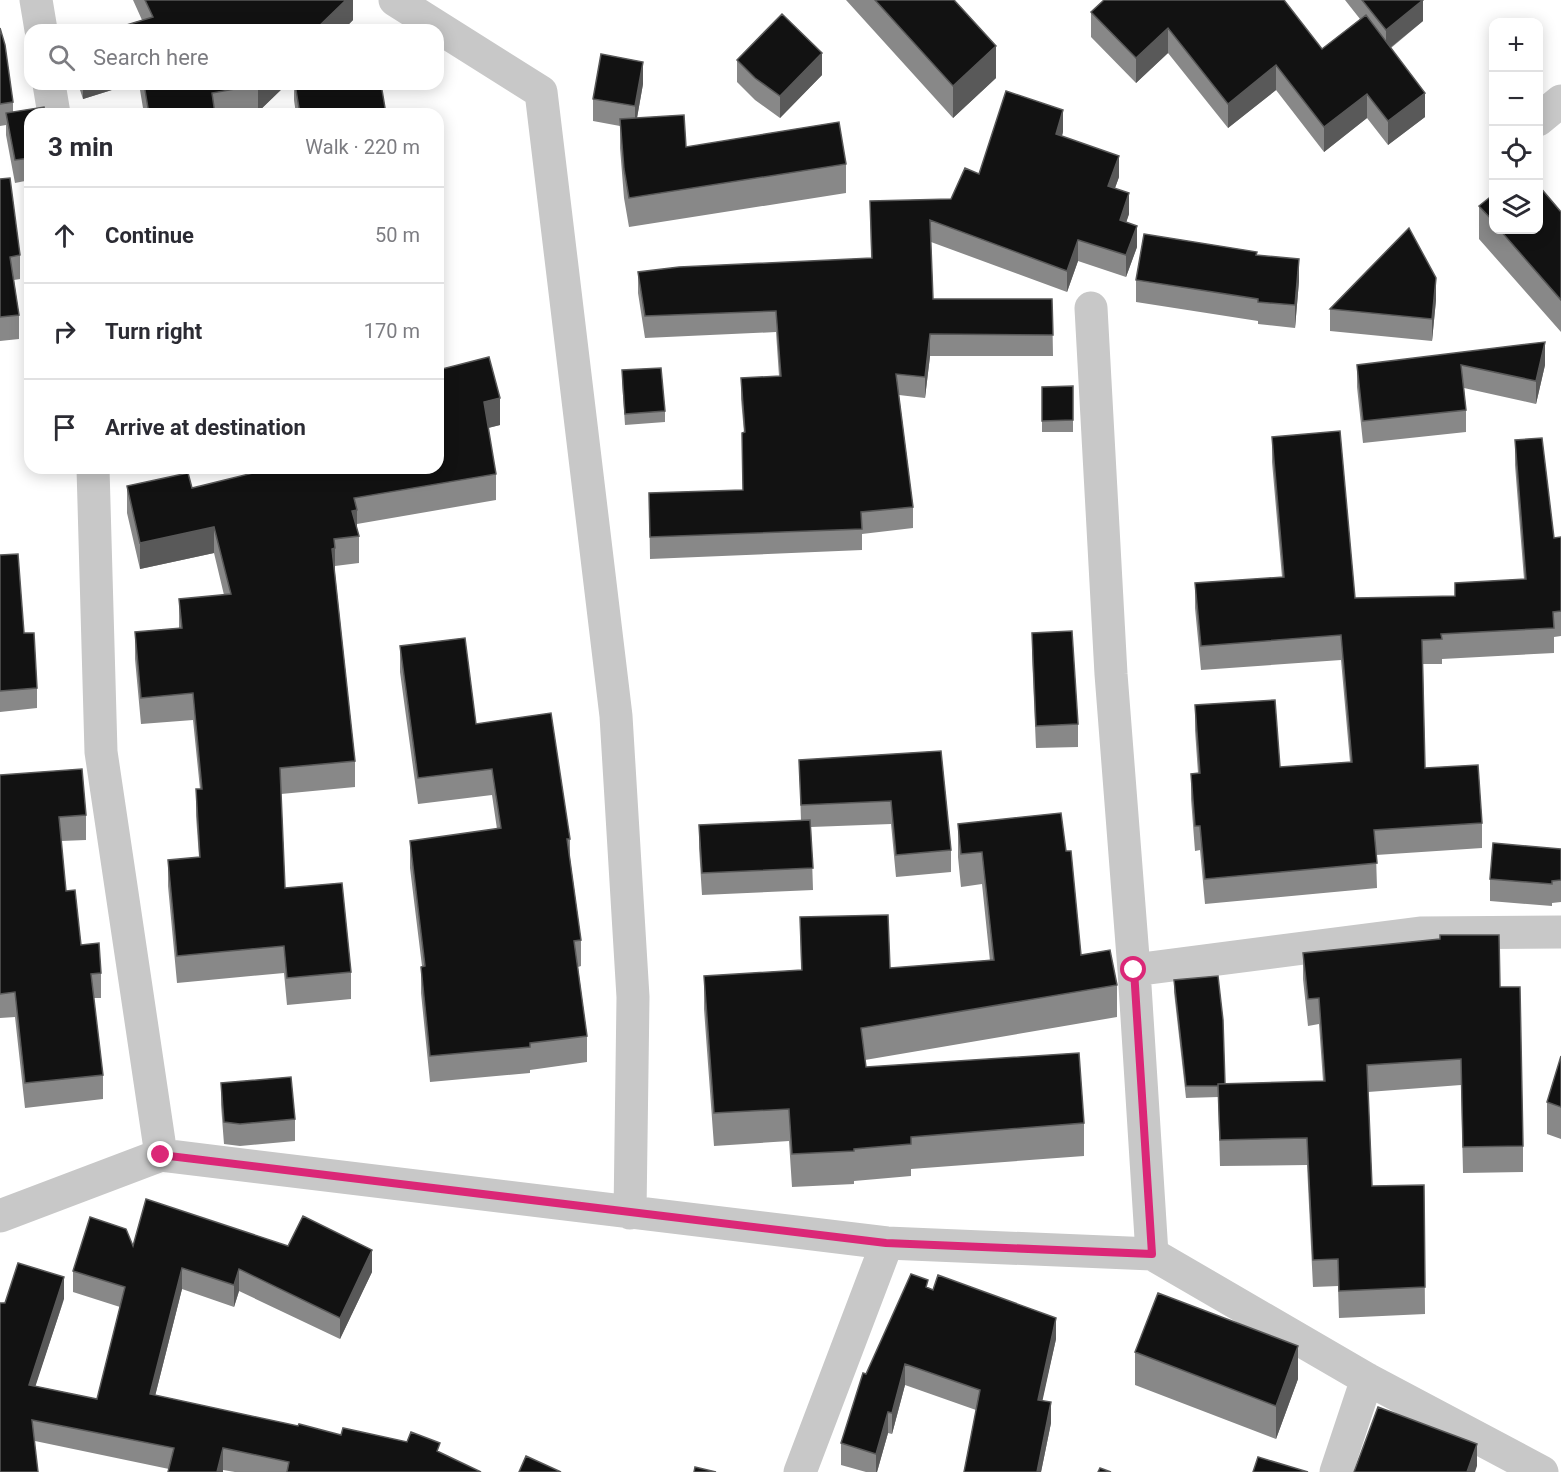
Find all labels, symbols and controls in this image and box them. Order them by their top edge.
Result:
map controls [1489,18,1543,234]
button: + [1489,18,1543,72]
search box [24,24,444,90]
icon: search [45,41,78,74]
text: Search here [93,45,209,70]
button: − [1489,72,1543,126]
button: locate [1489,126,1543,180]
text: 3 min [48,132,113,162]
text: Walk · 220 m [305,135,420,159]
button: layers [1489,180,1543,234]
icon: ahead [48,219,81,252]
text: Continue [105,223,194,248]
text: 50 m [375,223,420,247]
icon: right [48,315,81,348]
text: Turn right [105,319,202,344]
text: 170 m [364,319,420,343]
icon: arrive [48,411,81,444]
text: Arrive at destination [105,415,306,440]
route start [1120,956,1146,982]
route end [147,1141,173,1167]

